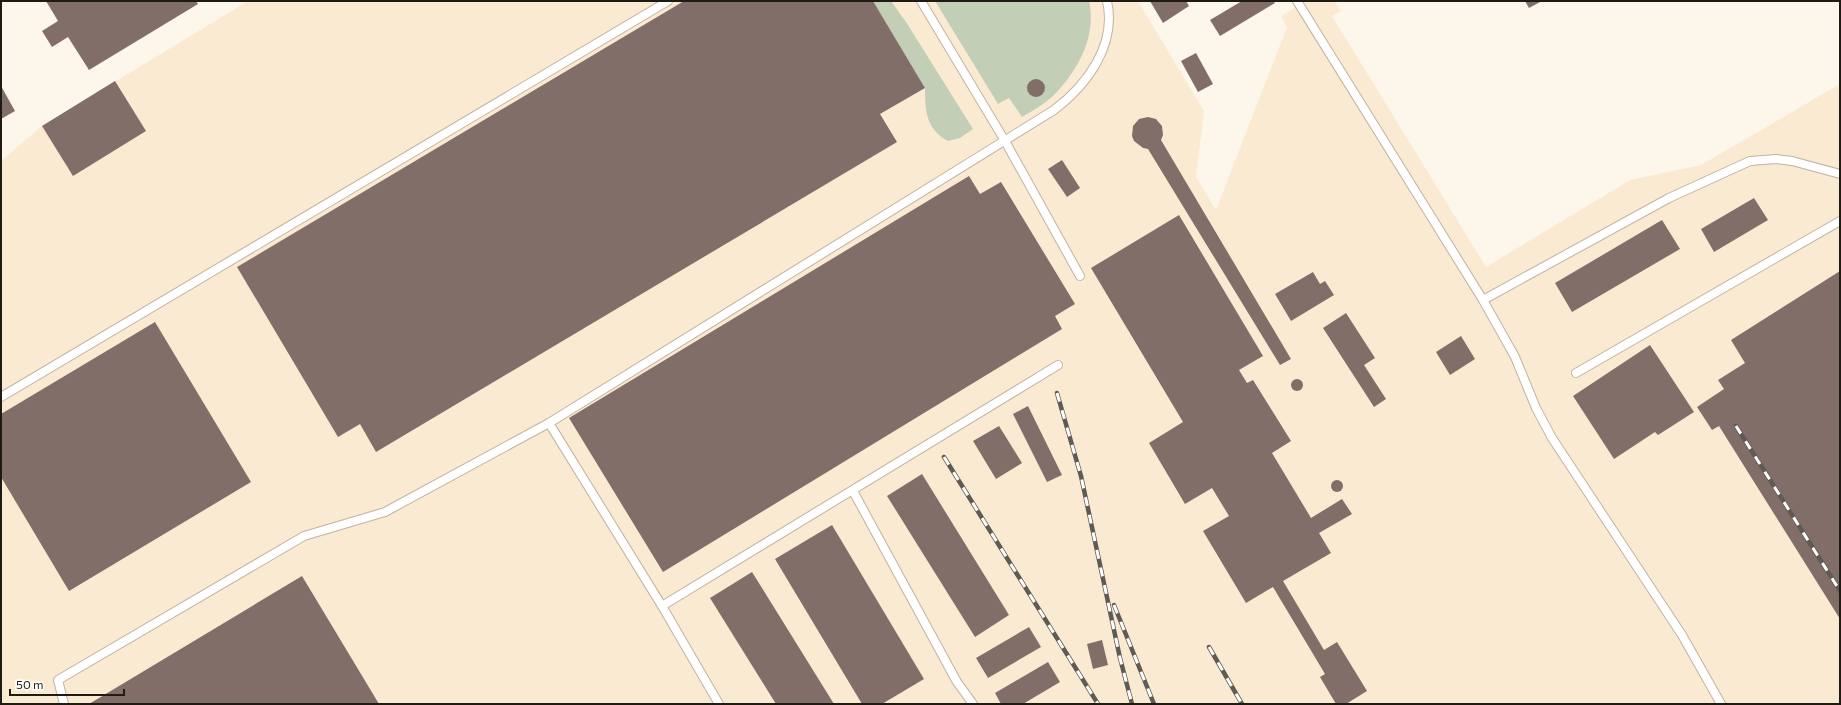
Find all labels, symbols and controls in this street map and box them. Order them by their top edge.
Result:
scale bar [10,671,124,697]
text: 50 m [16,677,44,691]

